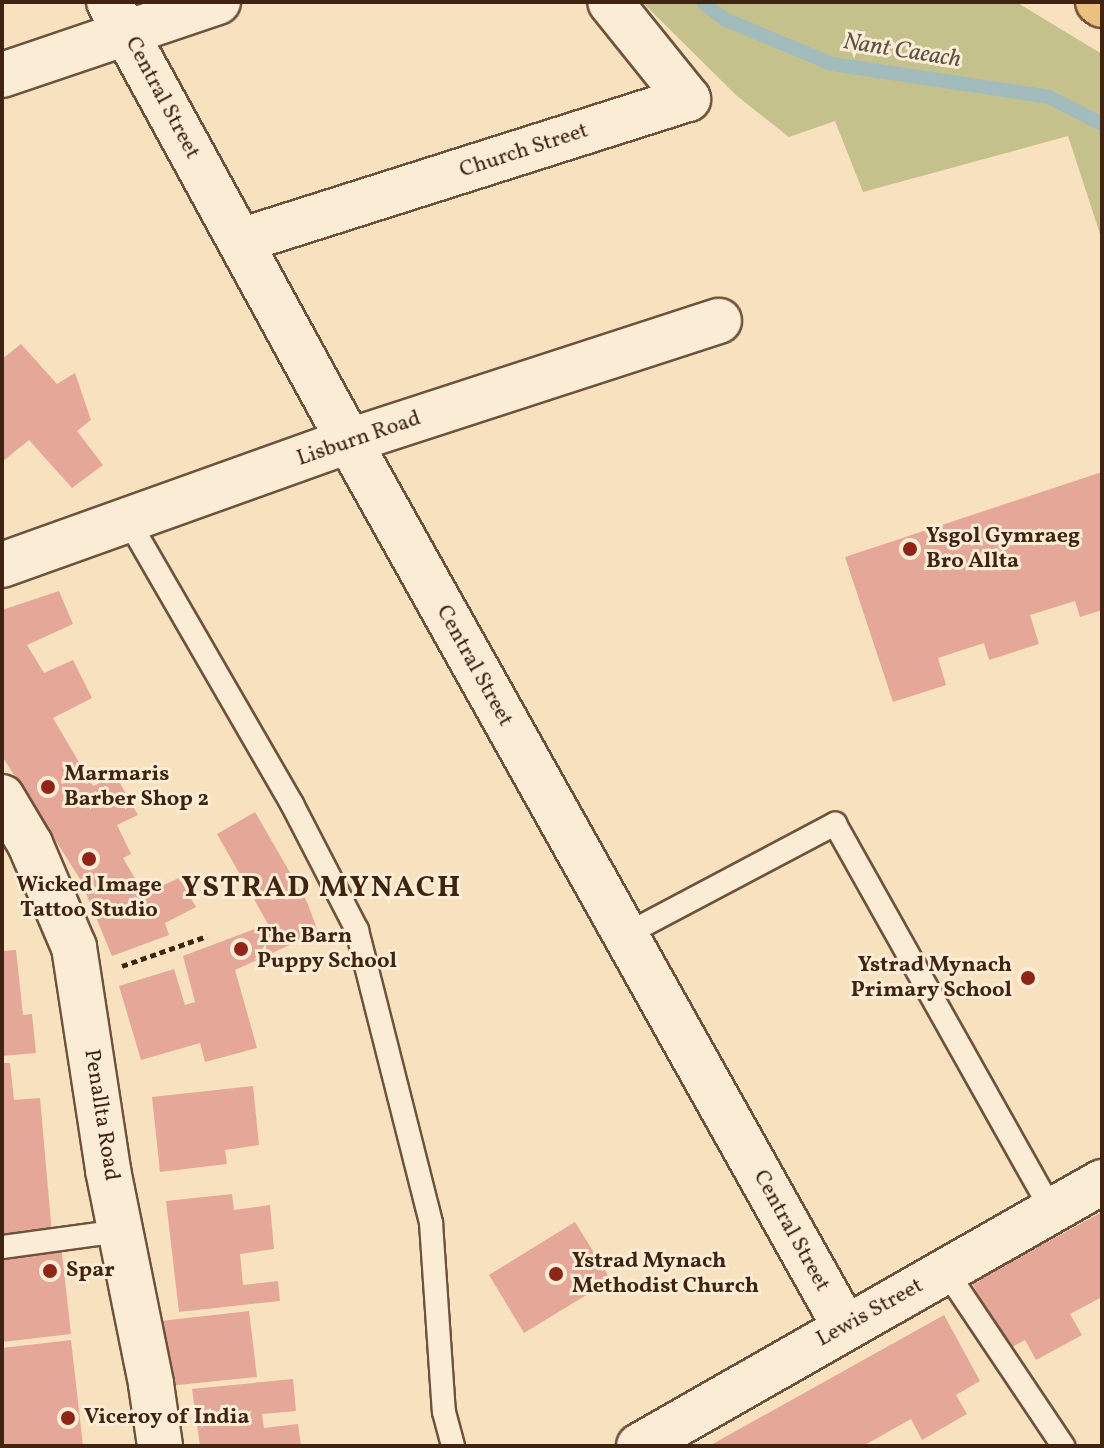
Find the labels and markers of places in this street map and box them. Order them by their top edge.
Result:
place label: Ysgol Gymraeg Bro Allta [926,523,1080,574]
marker: Ysgol Gymraeg Bro Allta [901,540,919,558]
place label: Marmaris Barber Shop 2 [64,761,209,812]
marker: Marmaris Barber Shop 2 [39,778,57,796]
marker: Wicked Image Tattoo Studio [80,850,98,868]
place label: Wicked Image Tattoo Studio [16,872,162,924]
place label: The Barn Puppy School [257,923,397,974]
marker: The Barn Puppy School [232,940,250,958]
place label: Ystrad Mynach Primary School [850,952,1012,1004]
marker: Ystrad Mynach Primary School [1019,969,1037,987]
place label: Ystrad Mynach Methodist Church [572,1248,759,1300]
place label: Spar [66,1258,115,1284]
marker: Spar [41,1262,59,1280]
marker: Ystrad Mynach Methodist Church [547,1265,565,1283]
place label: Viceroy of India [84,1405,248,1431]
marker: Viceroy of India [59,1409,77,1427]

